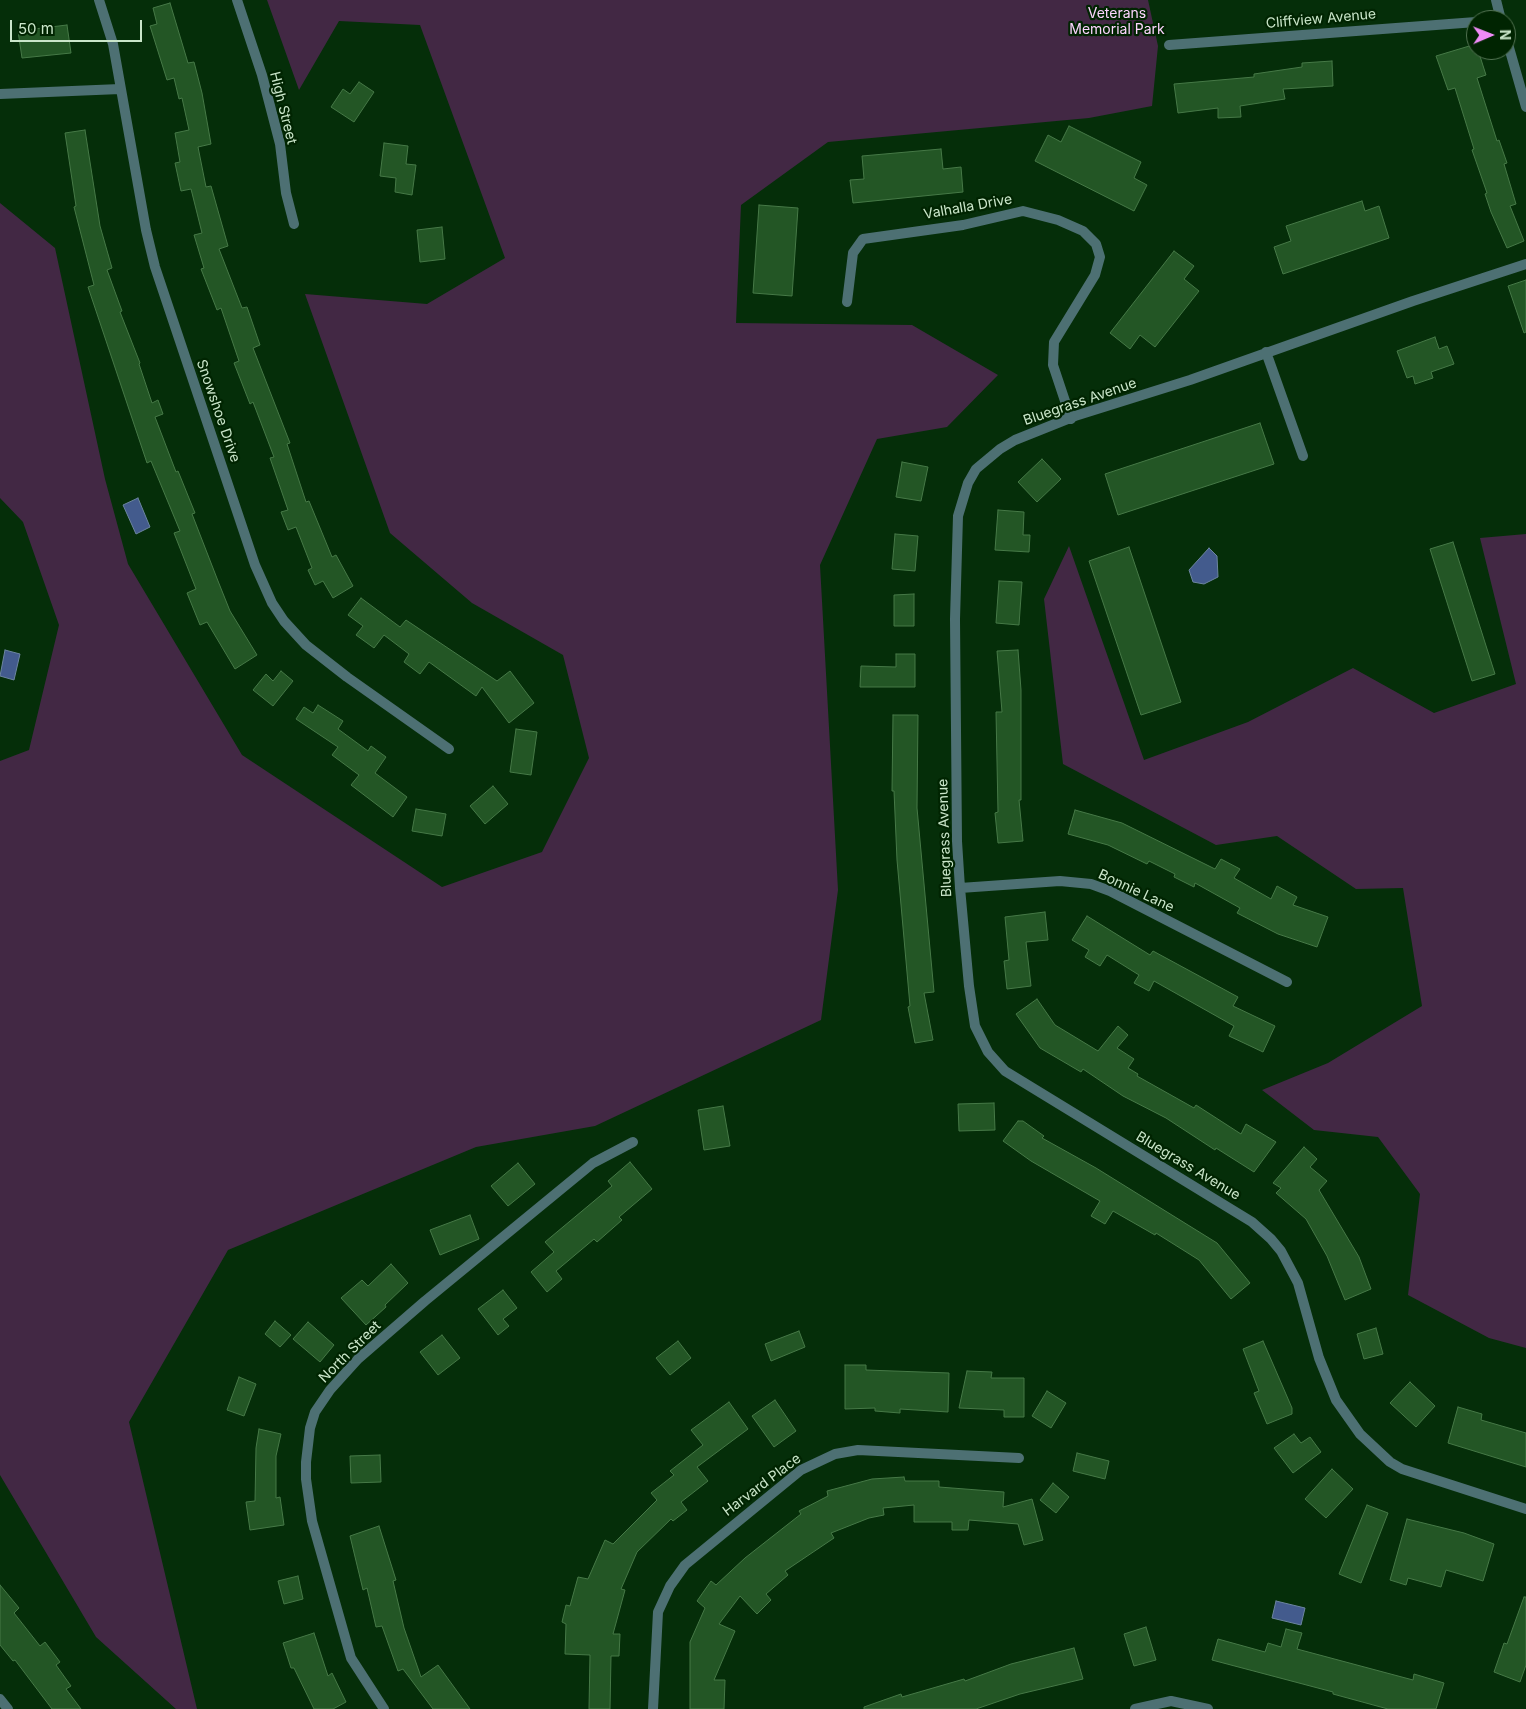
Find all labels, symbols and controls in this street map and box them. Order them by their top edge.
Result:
park label: Veterans Memorial Park [1069,6,1165,38]
street label: Cliffview Avenue [1265,6,1377,32]
scale bar [12,10,145,42]
north arrow [1466,10,1516,60]
text: 50 m [18,19,54,38]
text: N [1497,29,1514,40]
street label: High Street [266,70,300,146]
street label: Valhalla Drive [922,191,1014,223]
street label: Snowshoe Drive [193,357,243,465]
street label: Bluegrass Avenue [1021,375,1139,429]
street label: Bluegrass Avenue [935,778,955,898]
street label: Bonnie Lane [1095,866,1177,916]
street label: Bluegrass Avenue [1133,1128,1243,1204]
street label: North Street [316,1318,384,1386]
street label: Harvard Place [720,1450,804,1520]

